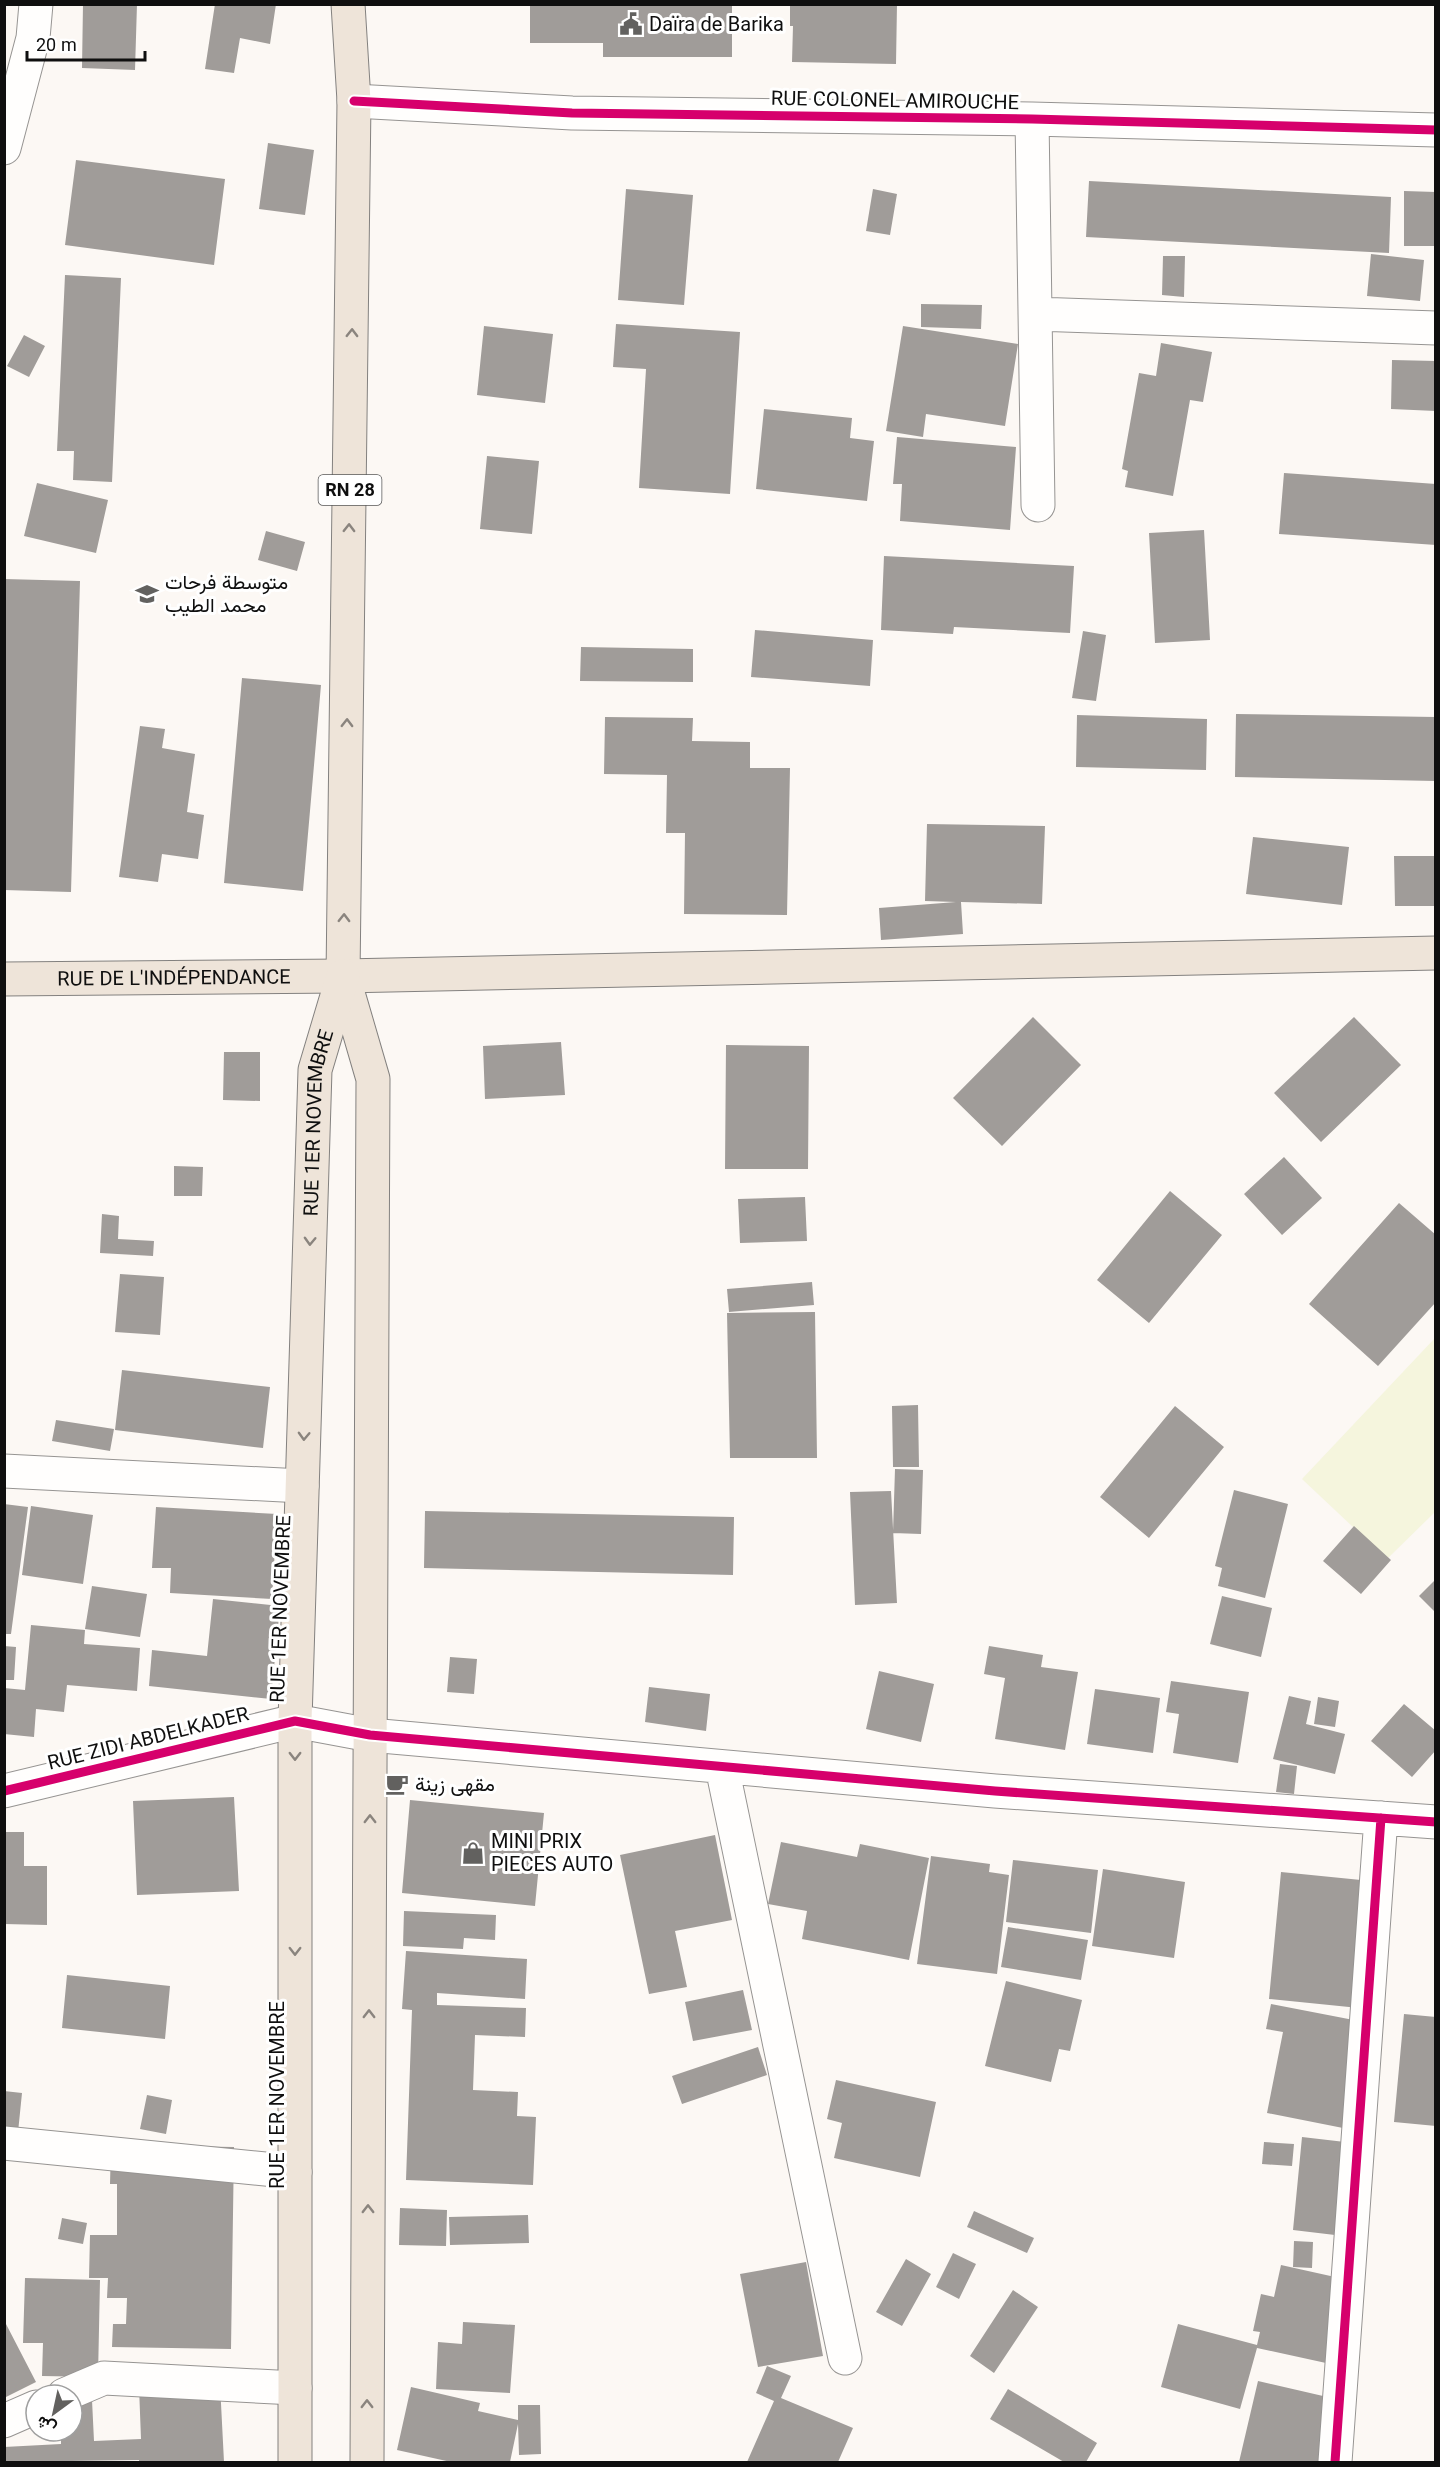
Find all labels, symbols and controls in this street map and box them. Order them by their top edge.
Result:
place label: Daïra de Barika [649,10,784,42]
public building icon: Daïra de Barika [618,11,644,37]
scale bar [27,24,146,62]
text: 20 m [36,33,77,61]
street label: RUE COLONEL AMIROUCHE [771,84,1019,120]
one-way arrow [345,328,358,337]
road number: RN 28 [318,475,382,505]
one-way arrow [343,523,355,532]
place label: متوسطة فرحات محمد الطيب [165,568,288,623]
school or university icon: متوسطة فرحات محمد الطيب [134,581,160,607]
one-way arrow [341,718,353,727]
one-way arrow [338,913,350,922]
street label: RUE DE L'INDÉPENDANCE [57,962,291,997]
street label: RUE 1ER NOVEMBRE [297,1026,344,1217]
one-way arrow [303,1236,316,1245]
one-way arrow [297,1431,310,1440]
street label: RUE 1ER NOVEMBRE [263,1515,301,1704]
street label: RUE ZIDI ABDELKADER [44,1699,253,1780]
one-way arrow [289,1752,301,1761]
place label: مقهى زينة [415,1770,495,1802]
cafe icon: مقهى زينة [384,1771,410,1797]
one-way arrow [364,1815,376,1824]
place label: MINI PRIX PIECES AUTO [491,1827,613,1882]
shop icon: MINI PRIX PIECES AUTO [460,1840,486,1866]
one-way arrow [289,1947,301,1956]
street label: RUE 1ER NOVEMBRE [263,2001,295,2189]
one-way arrow [363,2010,375,2019]
one-way arrow [362,2205,374,2214]
north arrow [24,2383,84,2443]
one-way arrow [361,2400,373,2409]
text: ش [32,2408,62,2439]

